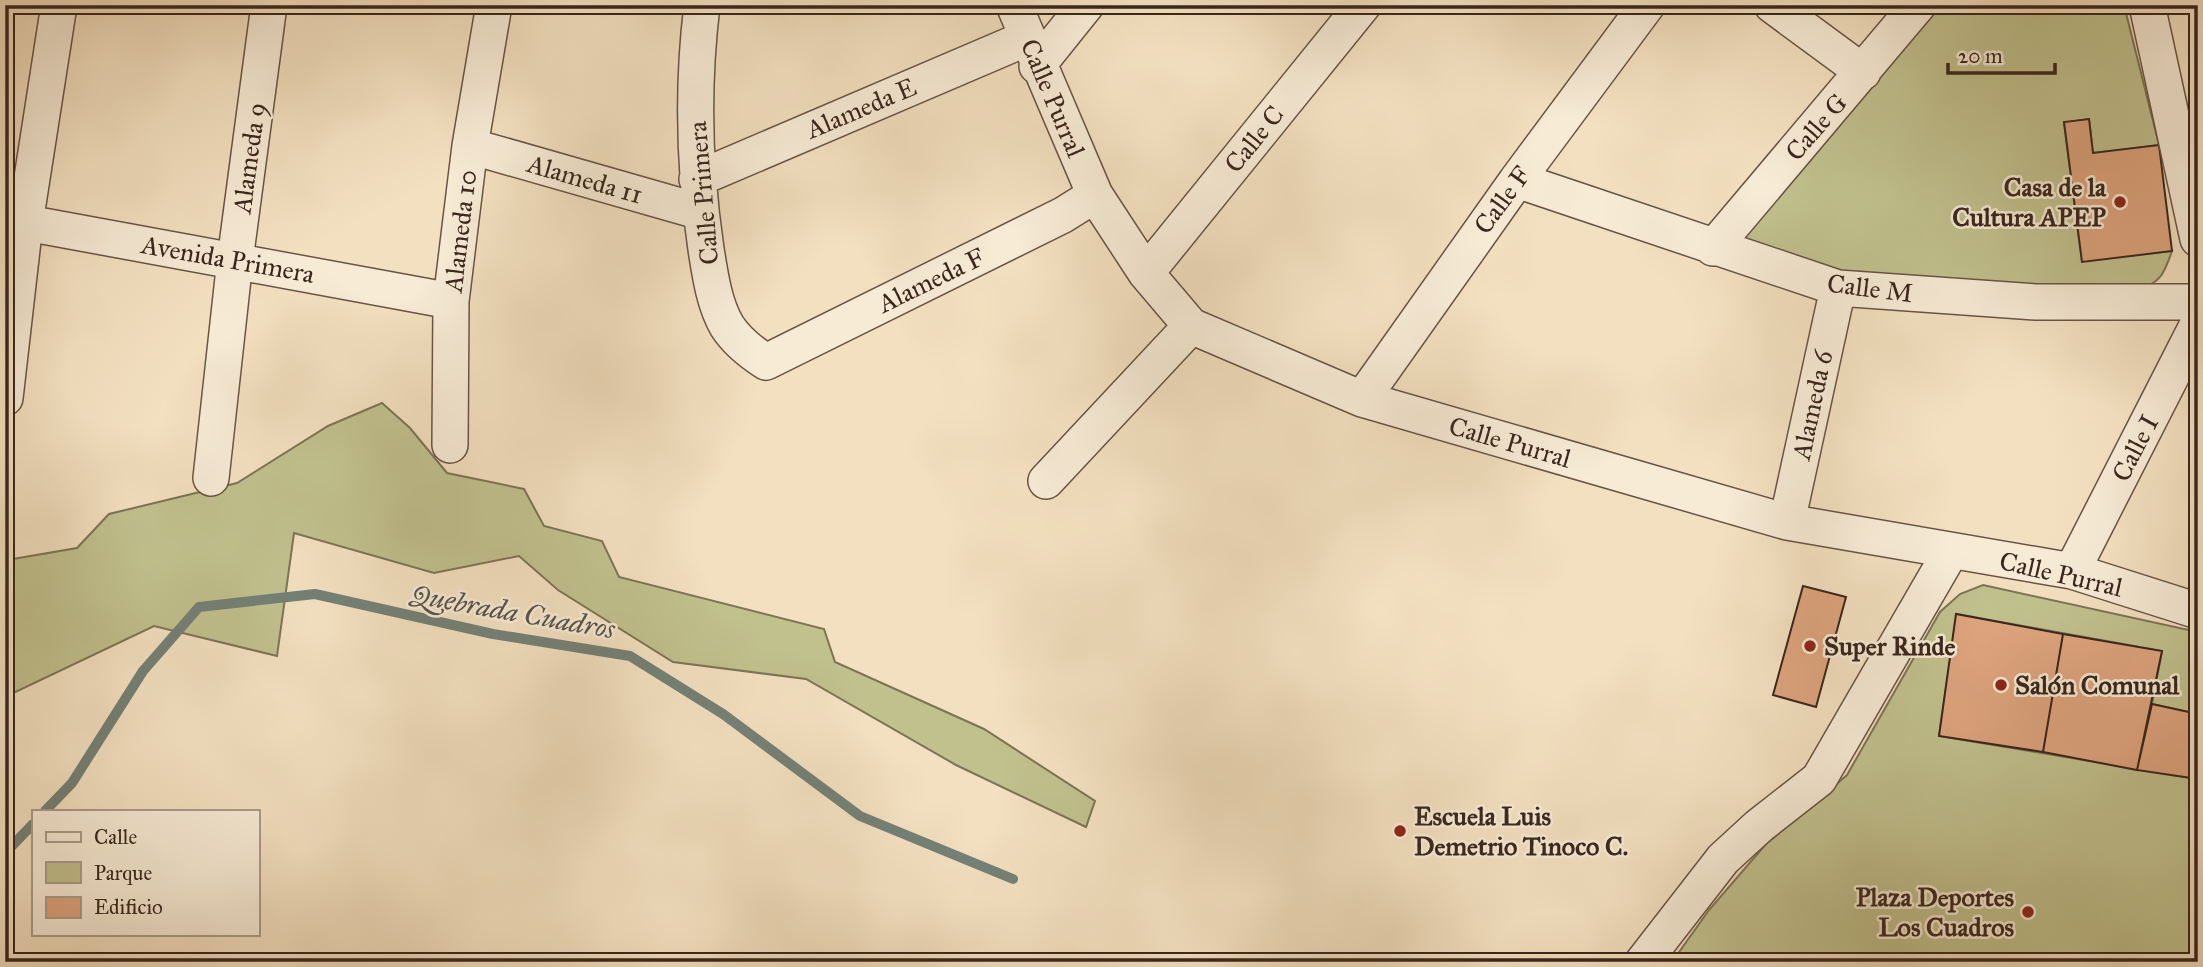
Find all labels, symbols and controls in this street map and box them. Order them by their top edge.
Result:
scale bar [1948,32,2054,76]
street label: Calle Purral [1014,34,1092,162]
text: 20 m [1958,43,2003,69]
street label: Alameda E [800,71,921,146]
street label: Calle G [1778,87,1854,167]
street label: Calle C [1217,99,1291,179]
street label: Alameda 9 [225,100,273,217]
street label: Calle Primera [681,120,725,266]
street label: Alameda 11 [523,147,646,211]
street label: Calle F [1467,160,1537,240]
street label: Alameda 10 [437,168,483,295]
place label: Casa de la Cultura APEP [1952,171,2107,233]
marker: Casa de la Cultura APEP [2112,194,2128,210]
street label: Avenida Primera [138,228,317,290]
street label: Alameda F [872,240,990,320]
street label: Calle M [1825,267,1915,309]
street label: Alameda 6 [1785,347,1839,464]
street label: Calle Purral [1445,409,1575,475]
street label: Calle I [2105,409,2165,487]
street label: Calle Purral [1996,544,2126,604]
water label: Quebrada Cuadros [406,576,619,647]
place label: Super Rinde [1824,630,1956,662]
marker: Super Rinde [1802,638,1818,654]
place label: Salón Comunal [2015,669,2180,701]
marker: Salón Comunal [1993,677,2009,693]
place label: Escuela Luis Demetrio Tinoco C. [1414,800,1628,862]
legend [32,810,259,936]
marker: Escuela Luis Demetrio Tinoco C. [1392,823,1408,839]
text: Calle [94,824,137,850]
text: Parque [94,860,153,886]
place label: Plaza Deportes Los Cuadros [1856,881,2015,943]
text: Edificio [94,894,163,920]
marker: Plaza Deportes Los Cuadros [2020,904,2036,920]

